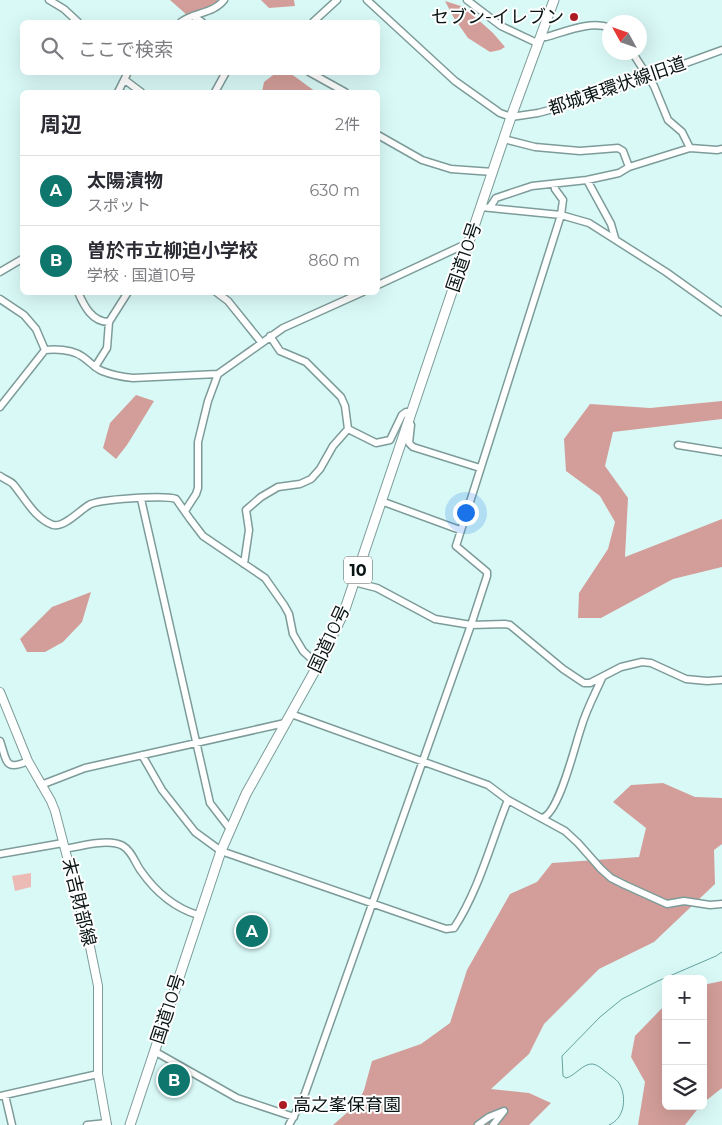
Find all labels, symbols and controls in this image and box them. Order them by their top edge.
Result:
place label: セブン-イレブン [431,6,564,28]
marker: セブン-イレブン [568,11,580,23]
north arrow [602,15,647,60]
search box [20,20,380,75]
icon: search [38,34,66,62]
text: ここで検索 [78,38,173,61]
street label: 都城東環状線旧道 [545,52,689,120]
text: 周辺 [40,112,82,137]
text: 2件 [335,115,360,134]
text: 太陽漬物 [87,169,163,192]
text: A [50,181,62,200]
text: 630 m [309,181,360,200]
text: スポット [87,196,151,215]
street label: 国道10号 [442,219,486,295]
text: 曽於市立柳迫小学校 [87,239,258,262]
text: B [50,251,62,270]
text: 860 m [308,251,360,270]
text: 学校 · 国道10号 [87,266,196,285]
your location [453,500,479,526]
road number: 10 [344,556,372,584]
street label: 国道10号 [304,602,354,676]
street label: 末吉財部線 [57,856,101,948]
pin: A [236,912,268,950]
street label: 国道10号 [146,971,190,1047]
map controls [662,975,707,1110]
button: + [662,975,707,1020]
button: − [662,1020,707,1065]
pin: B [158,1061,190,1099]
button: layers [662,1065,707,1110]
place label: 高之峯保育園 [293,1094,401,1116]
marker: 高之峯保育園 [277,1099,289,1111]

